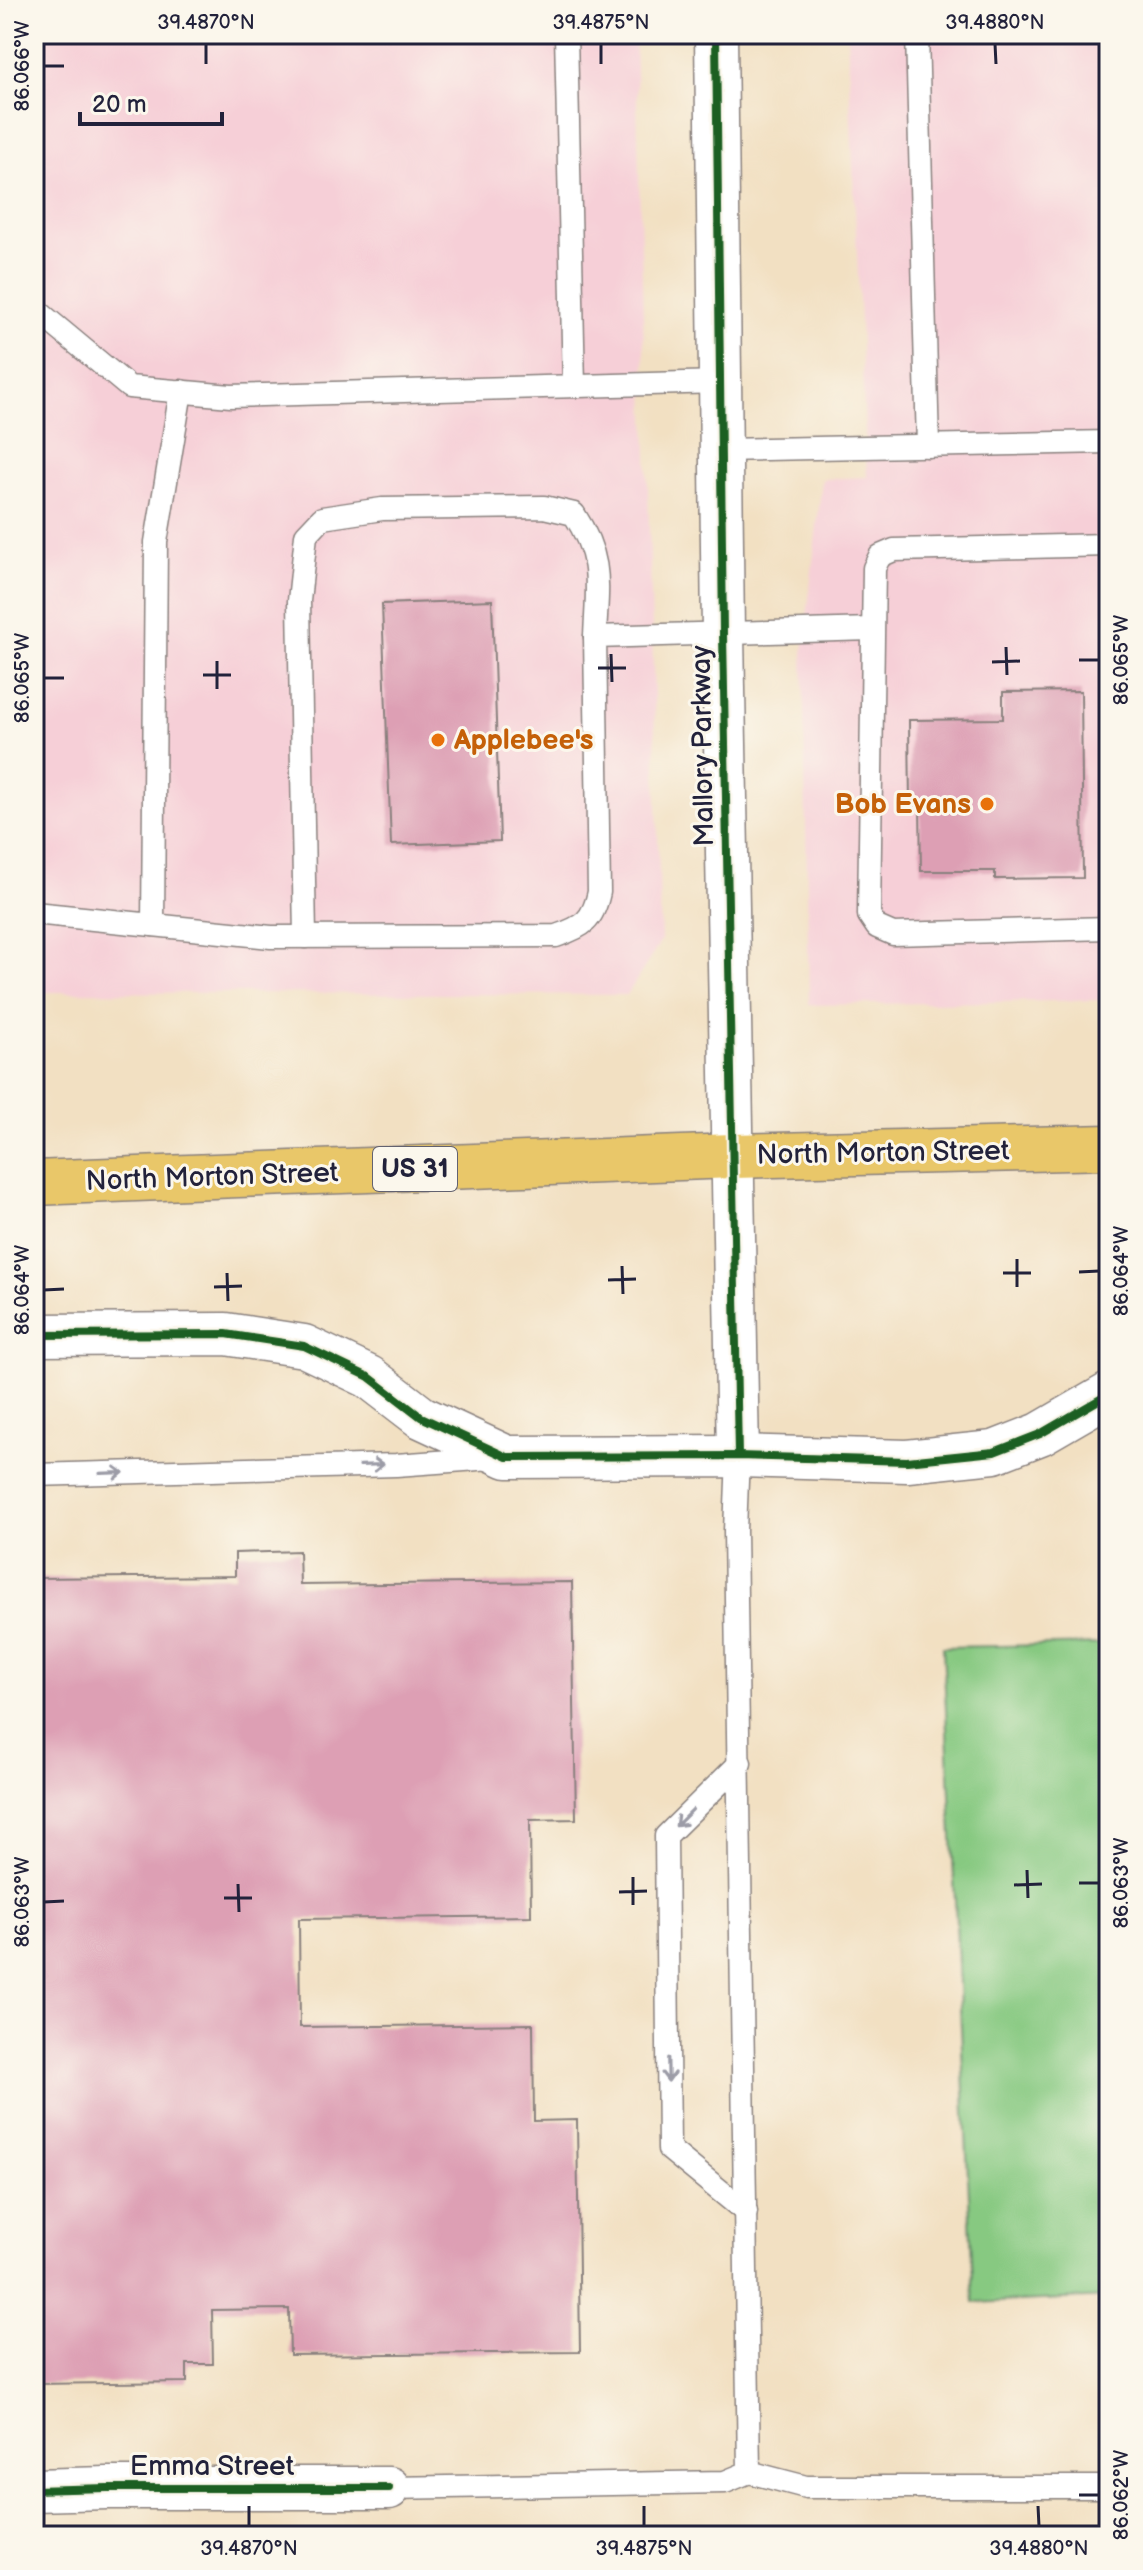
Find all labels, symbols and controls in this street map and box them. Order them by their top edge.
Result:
text: 39.4870°N [157,11,255,35]
text: 39.4875°N [553,11,649,35]
text: 39.4880°N [945,11,1045,35]
text: 86.066°W [11,20,35,112]
scale bar [80,76,222,126]
text: 20 m [92,90,147,119]
text: 86.065°W [1110,615,1134,705]
text: 86.065°W [11,633,35,723]
street label: Mallory Parkway [685,645,721,847]
place label: Applebee's [453,724,594,757]
marker: Applebee's [429,731,447,749]
place label: Bob Evans [835,788,971,821]
marker: Bob Evans [978,795,996,813]
street label: North Morton Street [756,1134,1010,1172]
road number: US 31 [373,1147,457,1191]
street label: North Morton Street [85,1156,339,1198]
text: 86.064°W [1110,1226,1134,1316]
text: 86.064°W [11,1245,35,1335]
one-way arrow [358,1458,385,1473]
one-way arrow [98,1465,125,1480]
one-way arrow [675,1808,694,1828]
text: 86.063°W [1110,1837,1134,1929]
text: 86.063°W [11,1856,35,1948]
one-way arrow [660,2056,676,2083]
street label: Emma Street [130,2450,295,2483]
text: 86.062°W [1110,2450,1134,2540]
text: 39.4870°N [200,2537,298,2561]
text: 39.4875°N [596,2537,692,2561]
text: 39.4880°N [989,2537,1089,2561]

